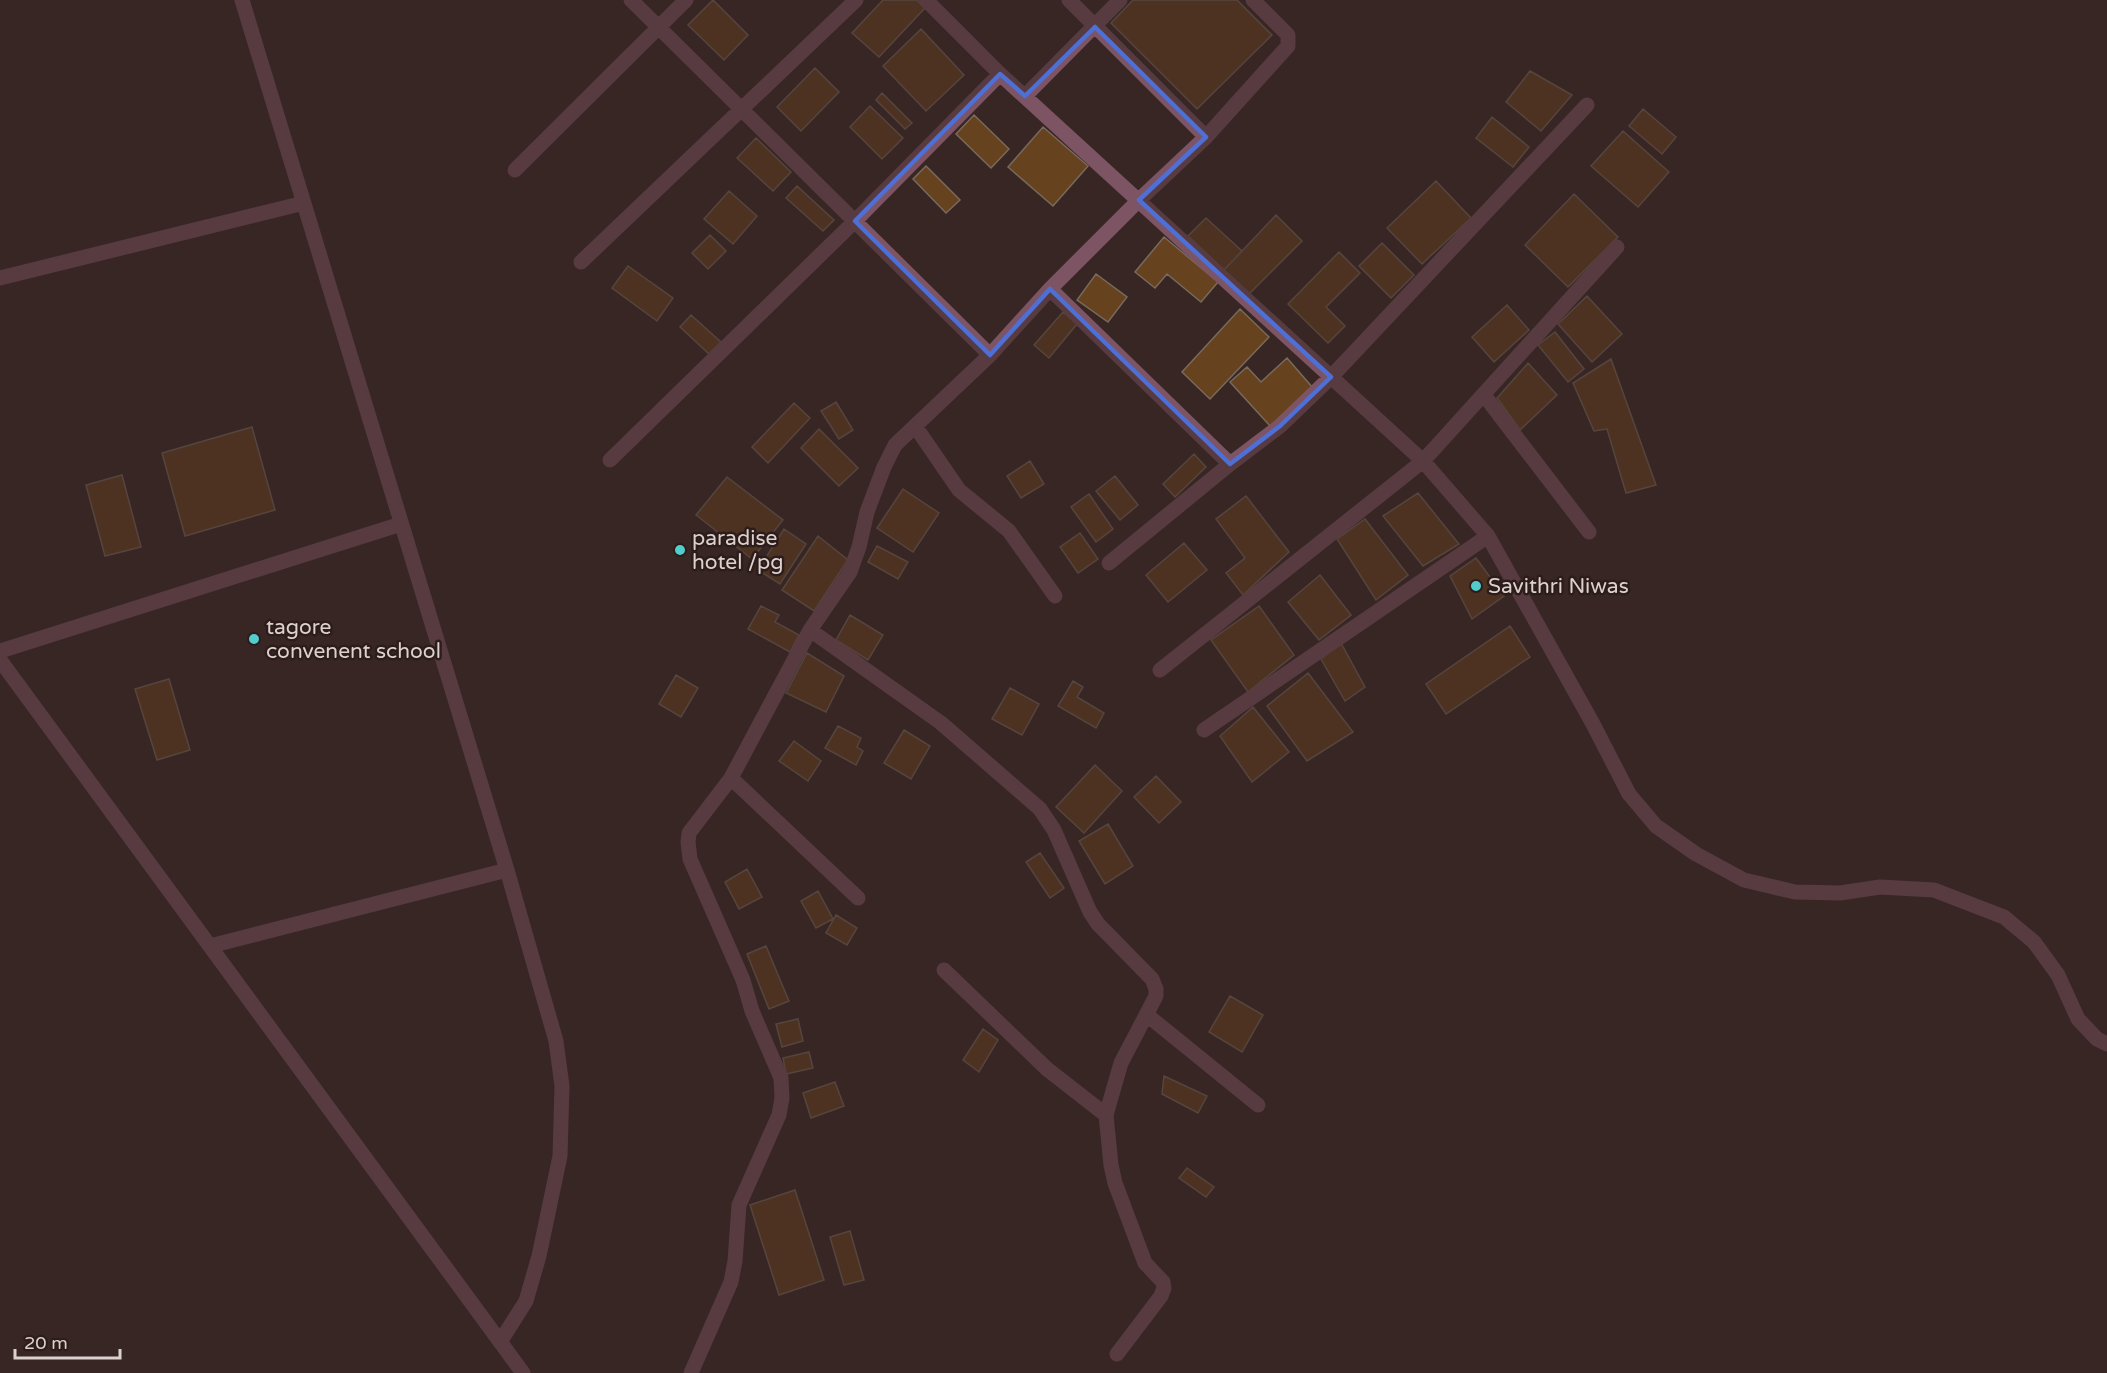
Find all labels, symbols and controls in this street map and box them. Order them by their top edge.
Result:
place label: paradise hotel /pg [692,526,783,575]
marker: paradise hotel /pg [673,543,687,557]
place label: Savithri Niwas [1488,574,1629,599]
marker: Savithri Niwas [1469,579,1483,593]
place label: tagore convenent school [266,615,441,664]
marker: tagore convenent school [247,632,261,646]
scale bar [15,1322,120,1360]
text: 20 m [24,1332,68,1354]

